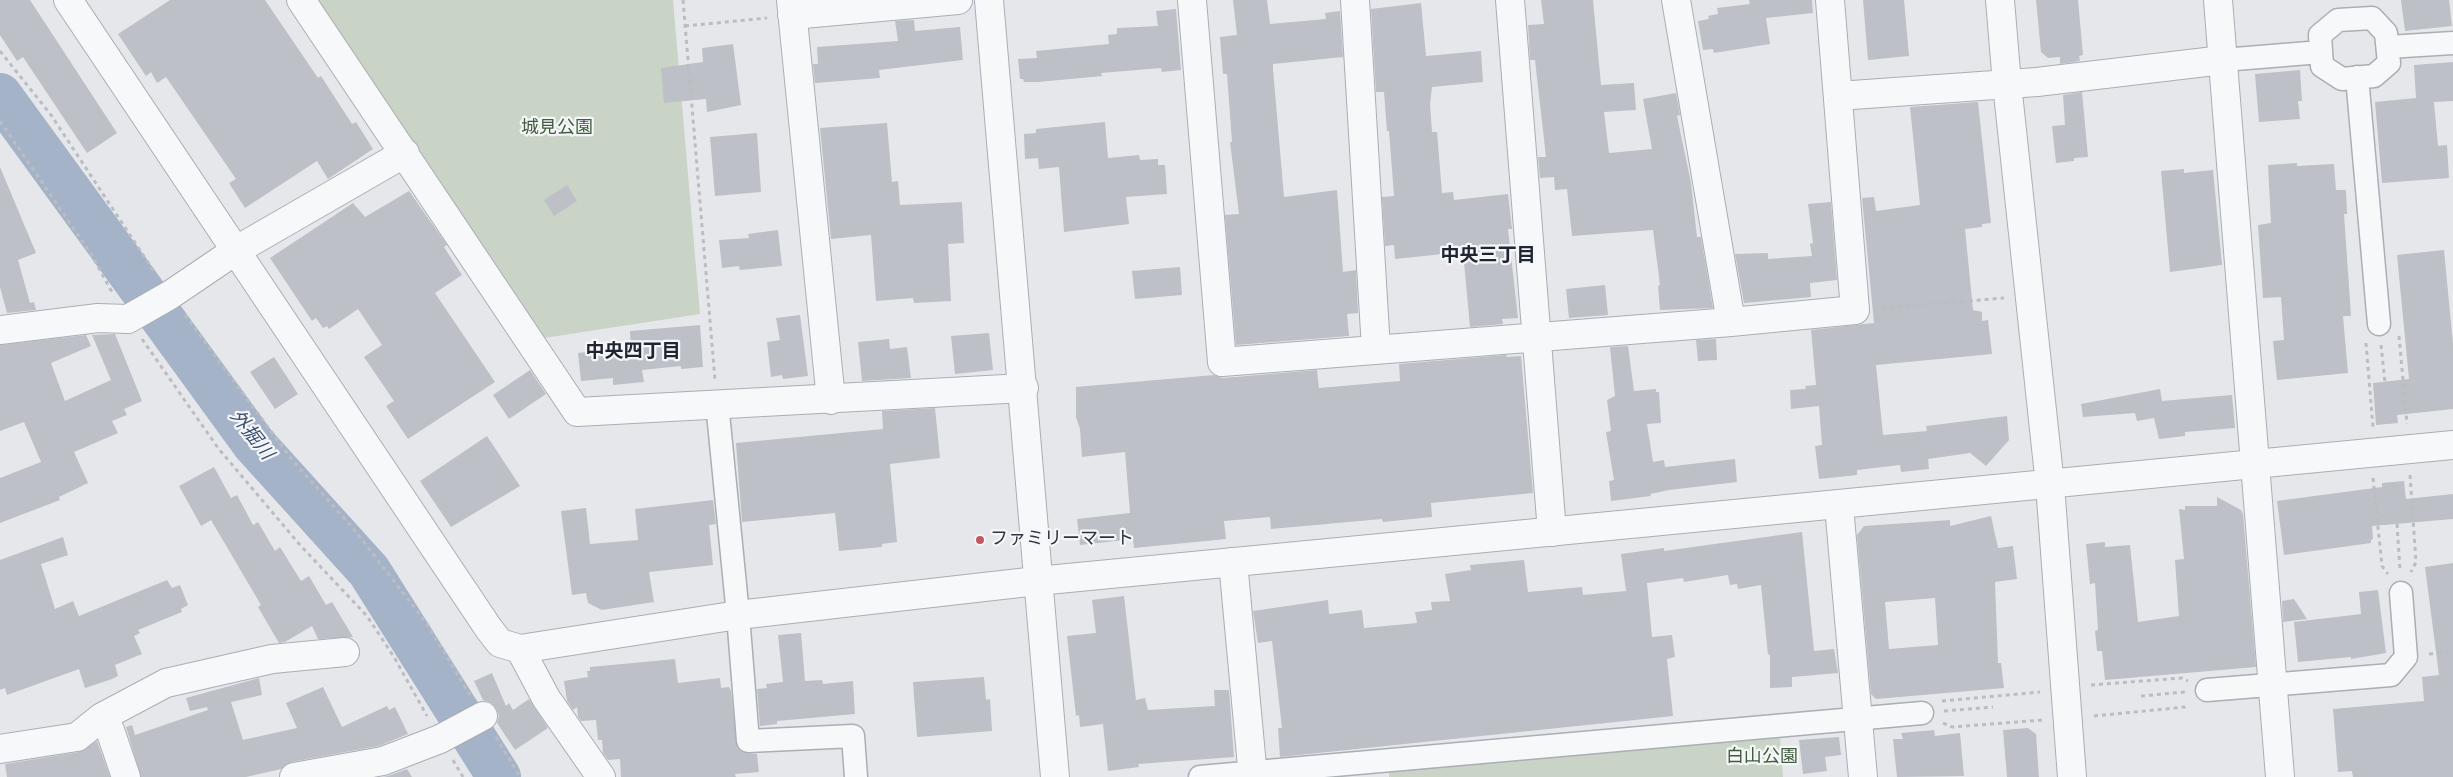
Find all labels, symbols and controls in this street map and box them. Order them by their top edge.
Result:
park label: 城見公園 [521,118,593,140]
district label: 中央三丁目 [1441,246,1535,268]
district label: 中央四丁目 [586,342,680,364]
water label: 外掘川 [223,407,277,465]
place label: ファミリーマート [990,529,1134,551]
marker: ファミリーマート [974,534,986,546]
park label: 白山公園 [1726,747,1798,769]

